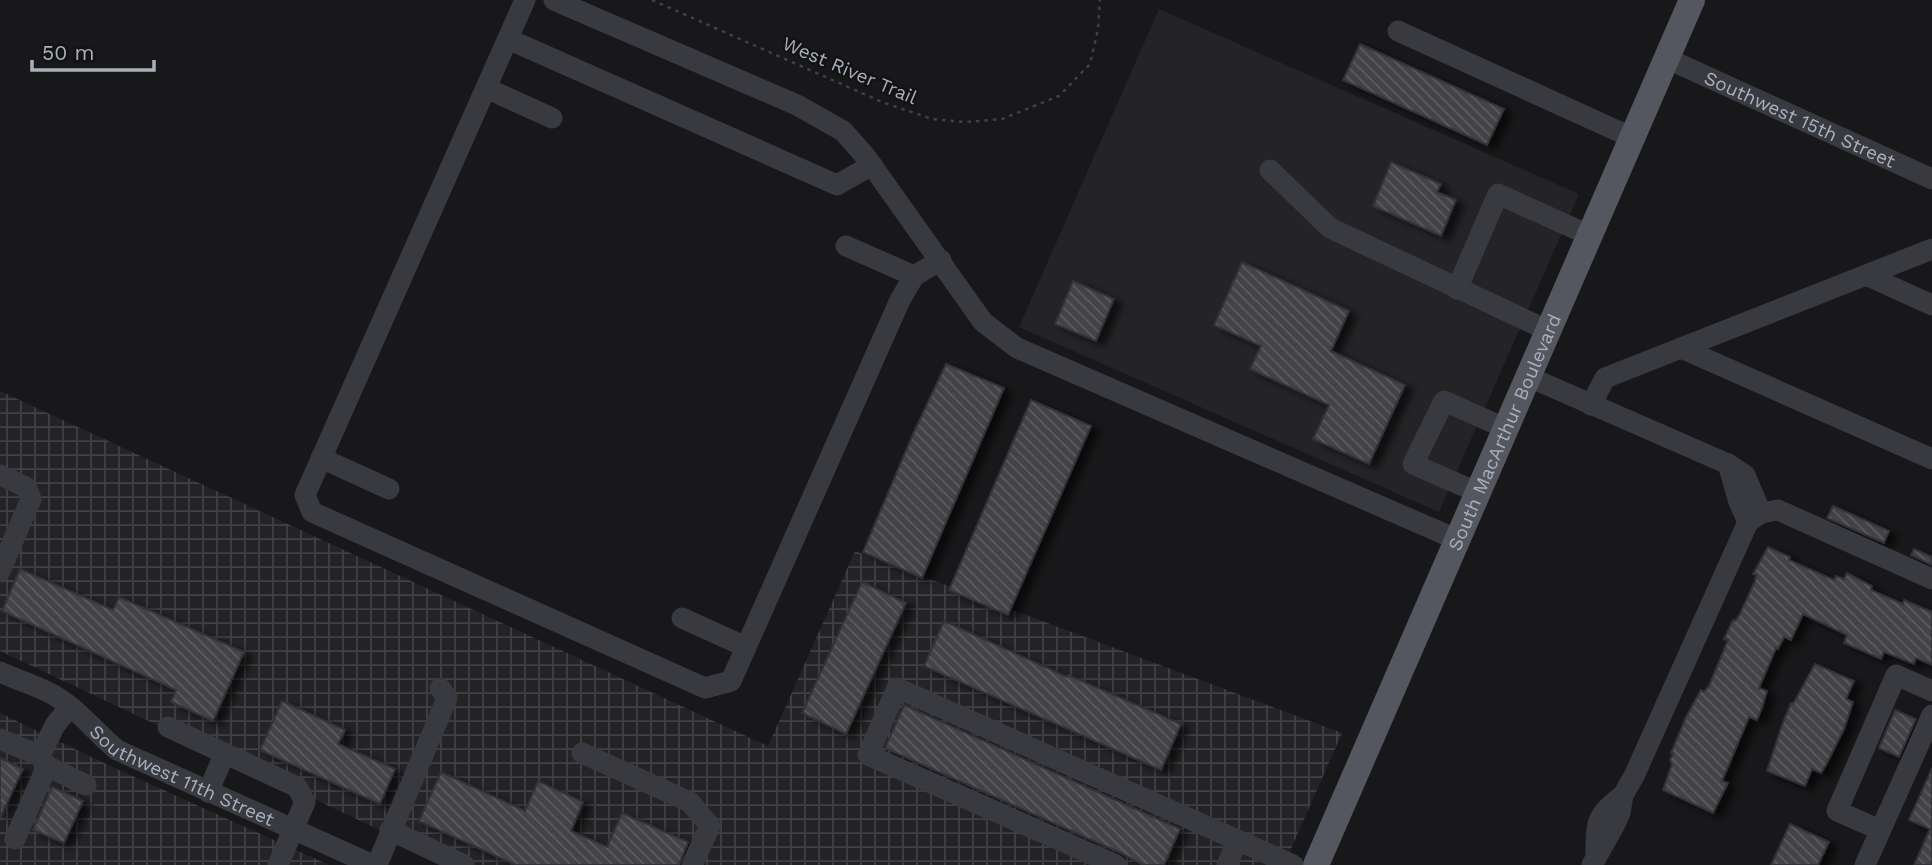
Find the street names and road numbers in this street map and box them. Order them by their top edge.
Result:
street label: West River Trail [779,32,921,109]
street label: Southwest 15th Street [1701,66,1899,173]
street label: South MacArthur Boulevard [1443,310,1566,554]
street label: Southwest 11th Street [85,720,278,831]

